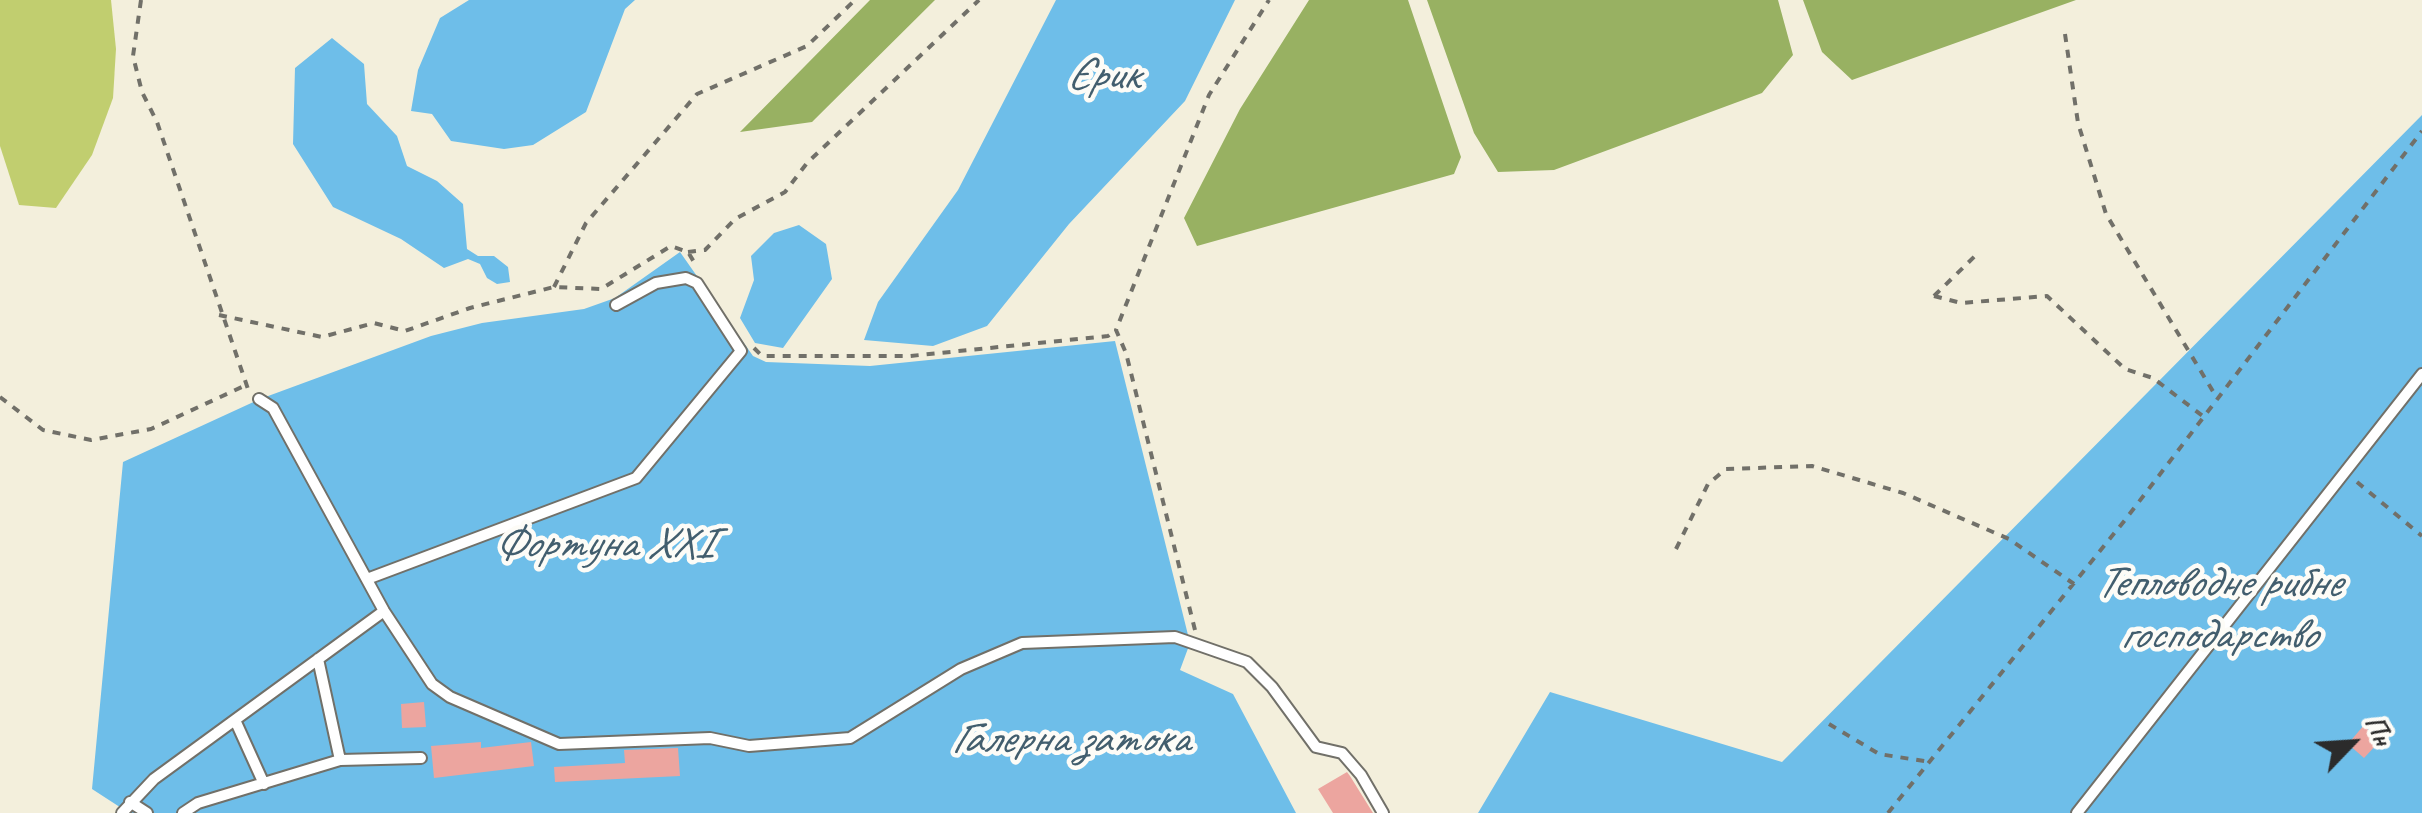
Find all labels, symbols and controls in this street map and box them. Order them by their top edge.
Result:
water label: Єрик [1067,49,1139,103]
water label: Фортуна XXI [494,518,712,572]
water label: Тепловодне рибне господарство [2096,557,2340,663]
north arrow [2302,693,2402,793]
text: Пн [2358,709,2402,751]
water label: Галерна затока [951,713,1189,767]

